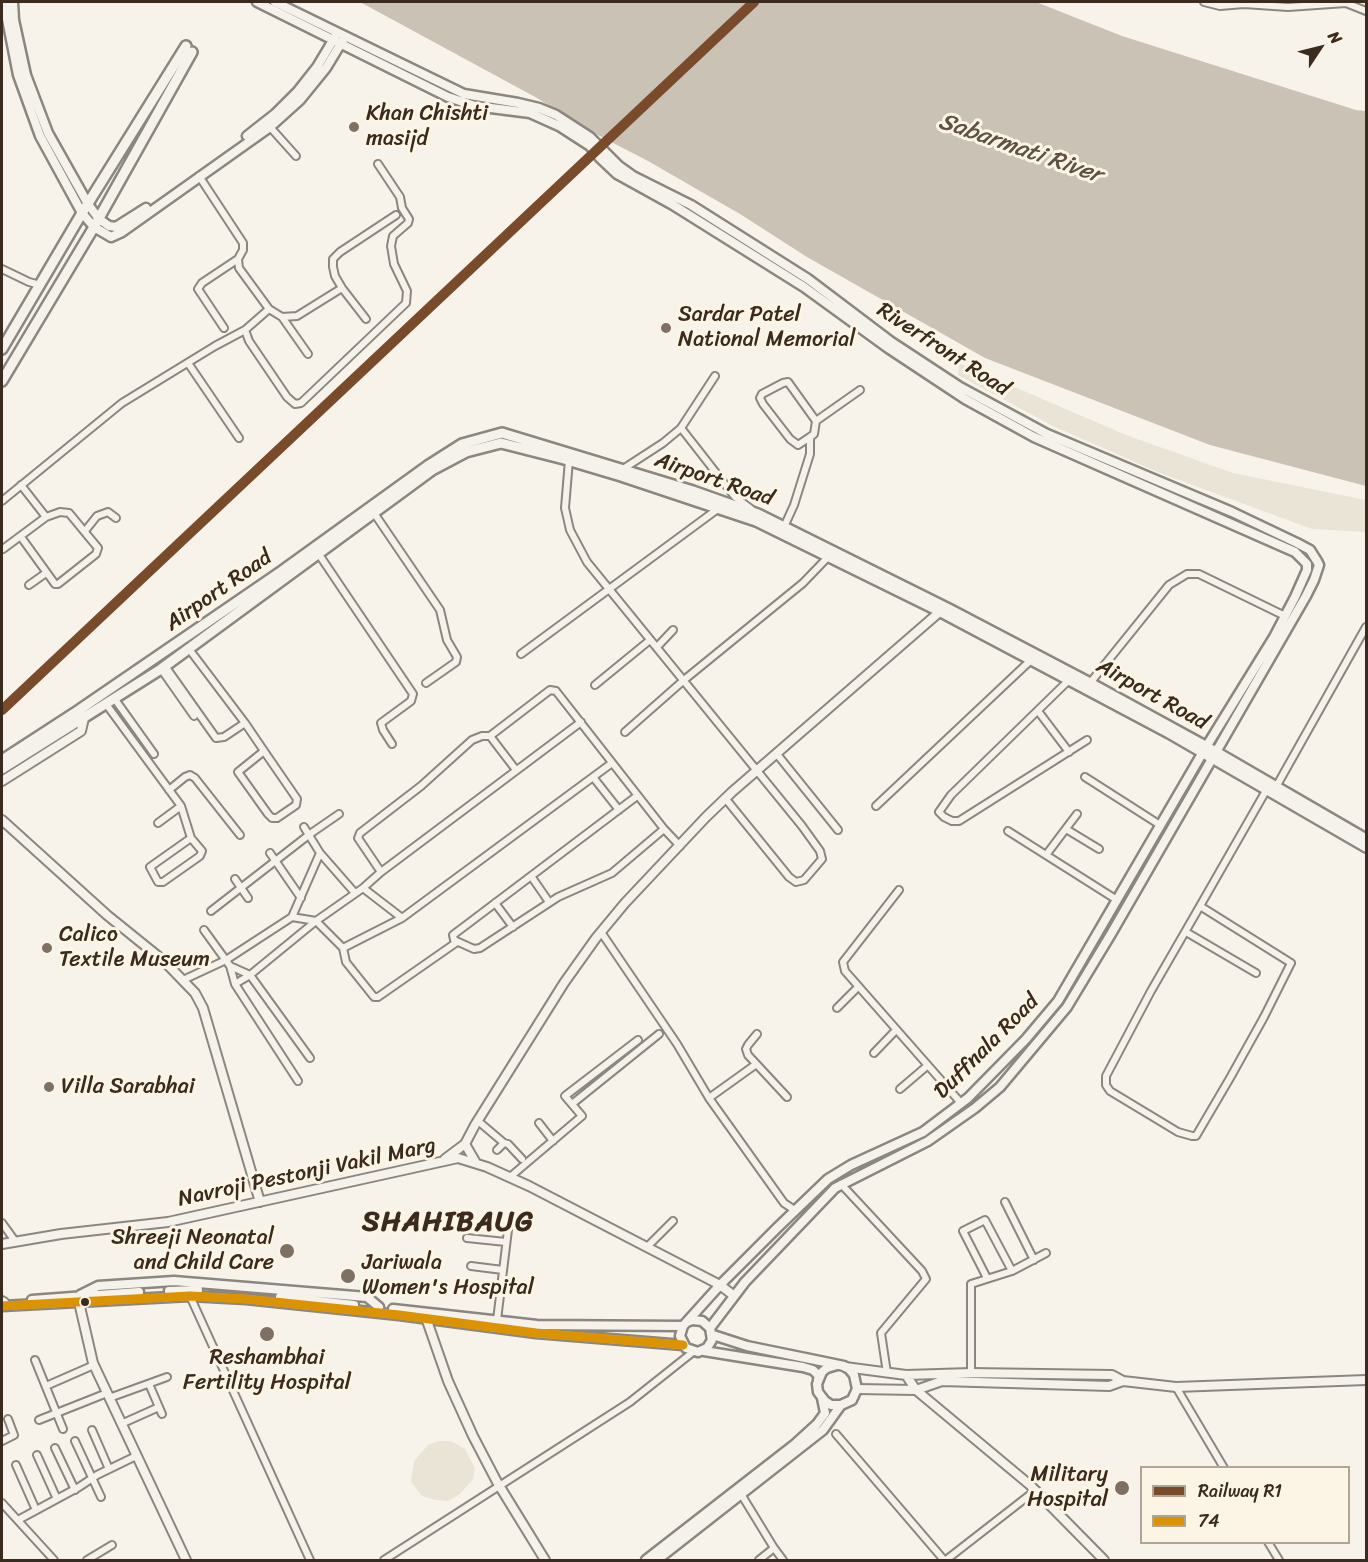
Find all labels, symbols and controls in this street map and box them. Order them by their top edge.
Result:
north arrow [1290,18,1350,78]
text: N [1320,25,1350,50]
place label: Khan Chishti masijd [366,101,488,152]
water label: Sabarmati River [935,108,1105,190]
marker: Khan Chishti masijd [347,120,361,134]
street label: Riverfront Road [872,297,1014,403]
place label: Sardar Patel National Memorial [678,302,855,354]
marker: Sardar Patel National Memorial [659,321,673,335]
street label: Airport Road [651,447,777,513]
street label: Airport Road [161,545,277,637]
street label: Airport Road [1091,653,1213,737]
place label: Calico Textile Museum [59,922,210,974]
marker: Calico Textile Museum [40,941,54,955]
street label: Duffnala Road [929,989,1045,1105]
place label: Villa Sarabhai [61,1074,195,1100]
marker: Villa Sarabhai [42,1080,56,1094]
street label: Navroji Pestonji Vakil Marg [176,1133,438,1213]
district label: SHAHIBAUG [363,1206,533,1240]
place label: Shreeji Neonatal and Child Care [111,1225,274,1276]
marker: Shreeji Neonatal and Child Care [278,1242,296,1260]
place label: Jariwala Women's Hospital [362,1250,534,1302]
marker: Jariwala Women's Hospital [339,1267,357,1285]
unlabelled marker [79,1296,91,1308]
marker: Reshambhai Fertility Hospital [258,1325,276,1343]
place label: Reshambhai Fertility Hospital [183,1345,351,1396]
place label: Military Hospital [1027,1462,1108,1514]
legend [1140,1466,1350,1544]
text: Railway R1 [1198,1475,1282,1507]
marker: Military Hospital [1113,1479,1131,1497]
text: 74 [1198,1505,1220,1537]

